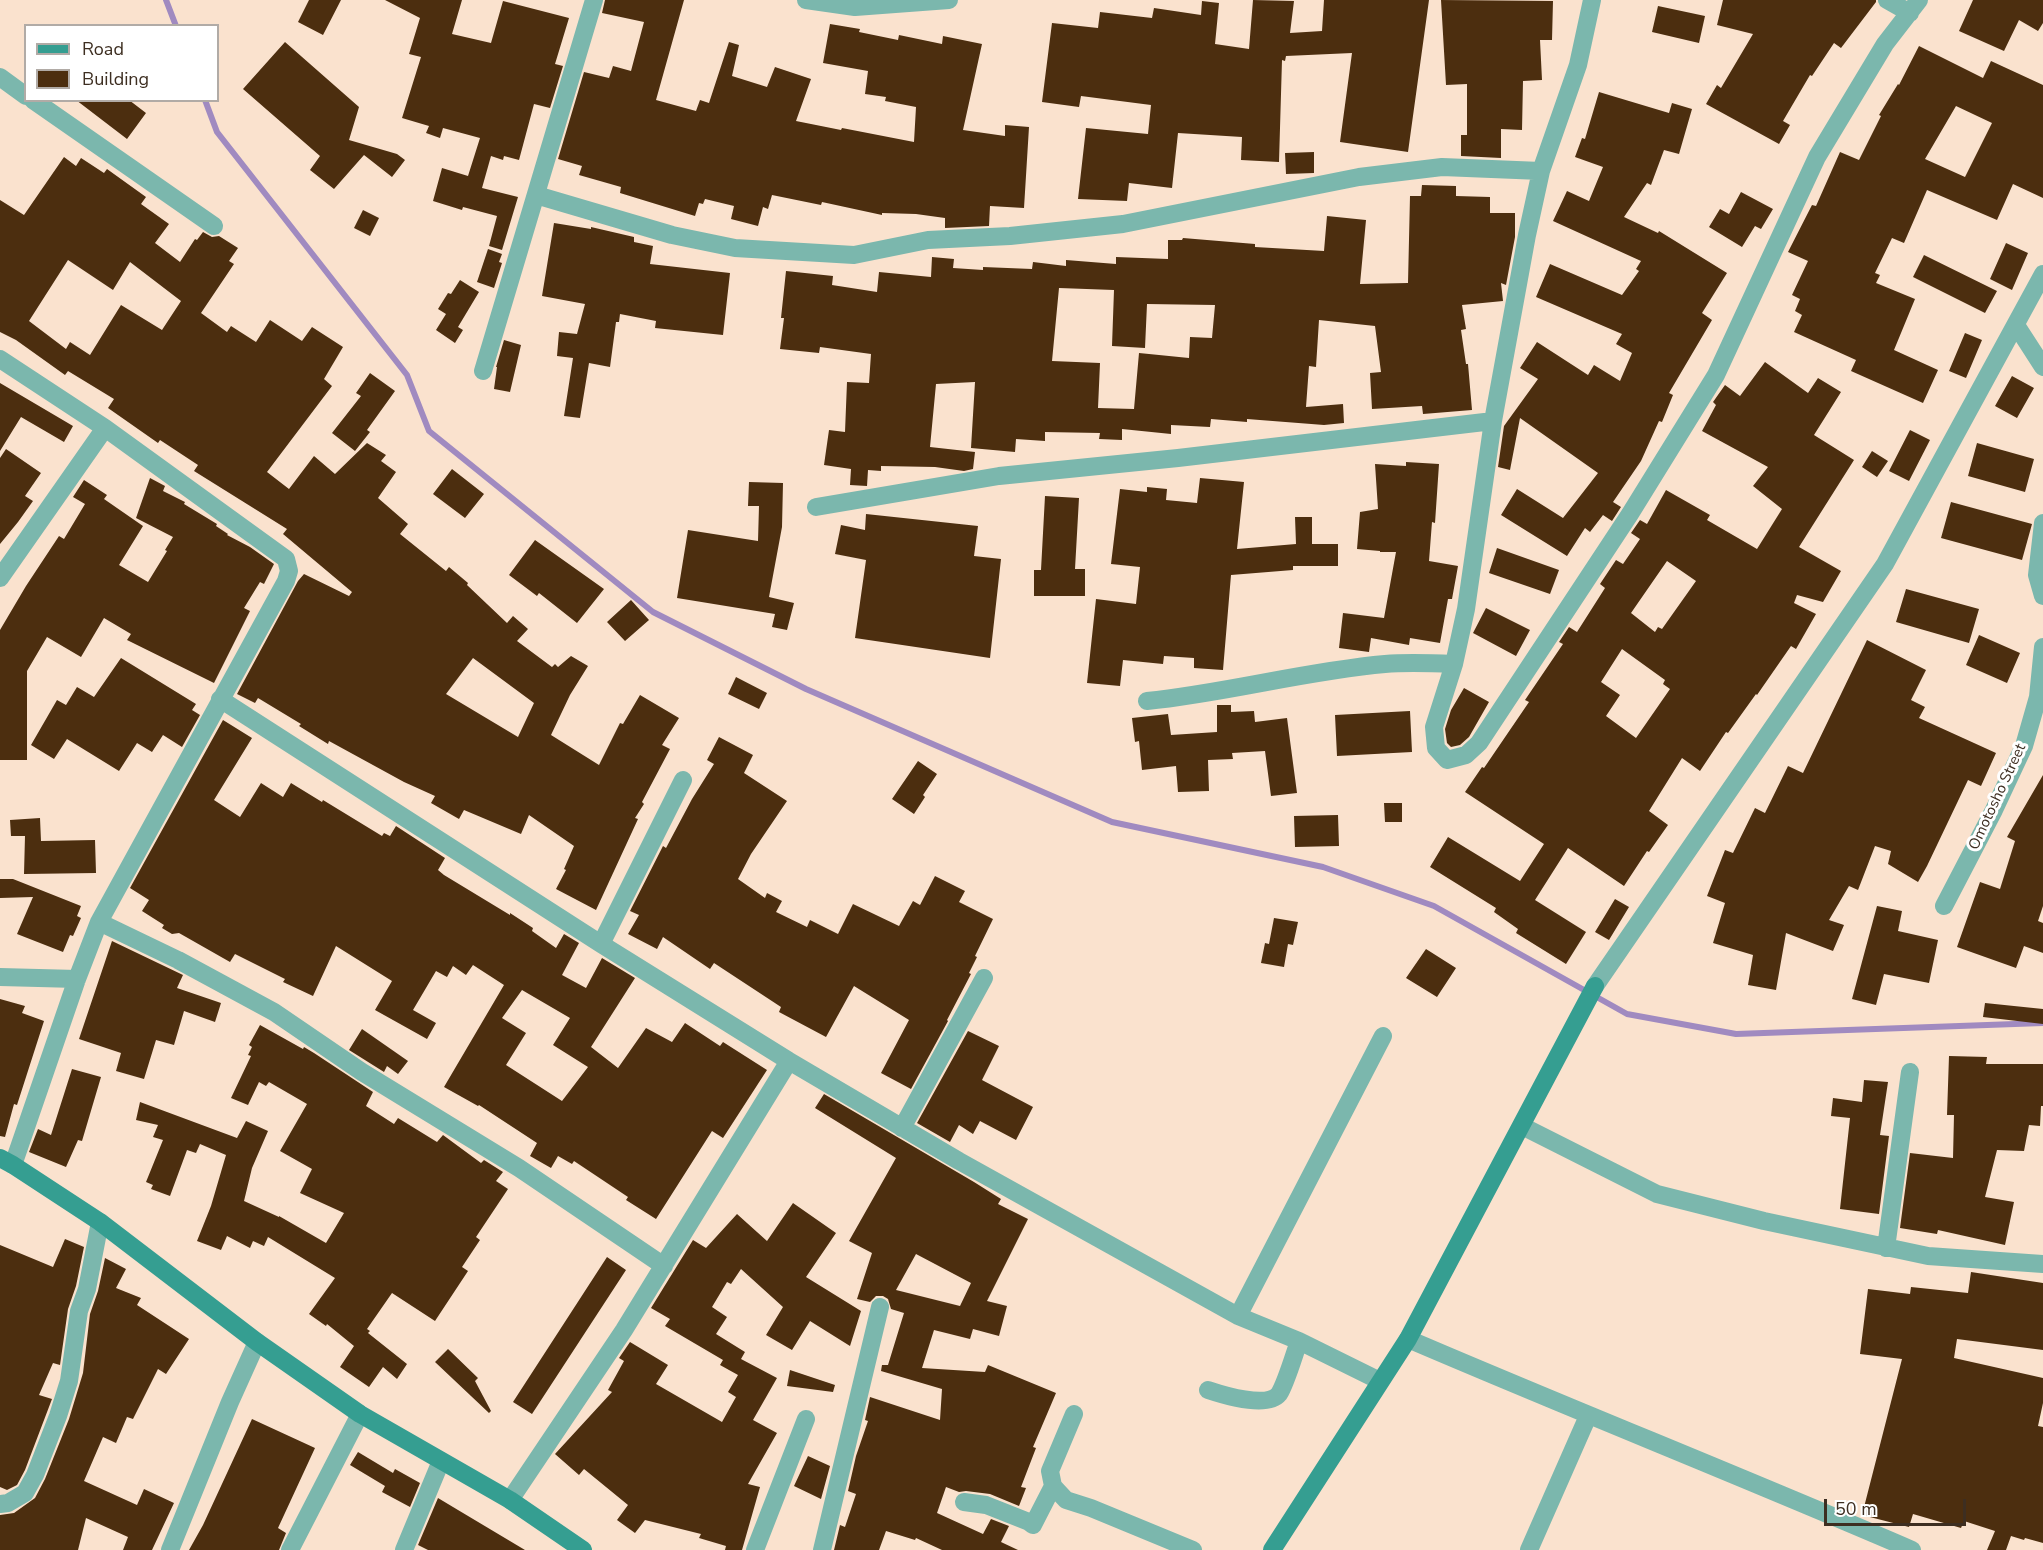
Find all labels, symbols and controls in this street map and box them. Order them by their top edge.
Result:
legend [24,24,219,102]
text: Road [82,37,124,61]
text: Building [82,67,149,91]
street label: Omotosho Street [1966,741,2030,853]
scale bar [1827,1487,1970,1525]
text: 50 m [1835,1497,1877,1521]

